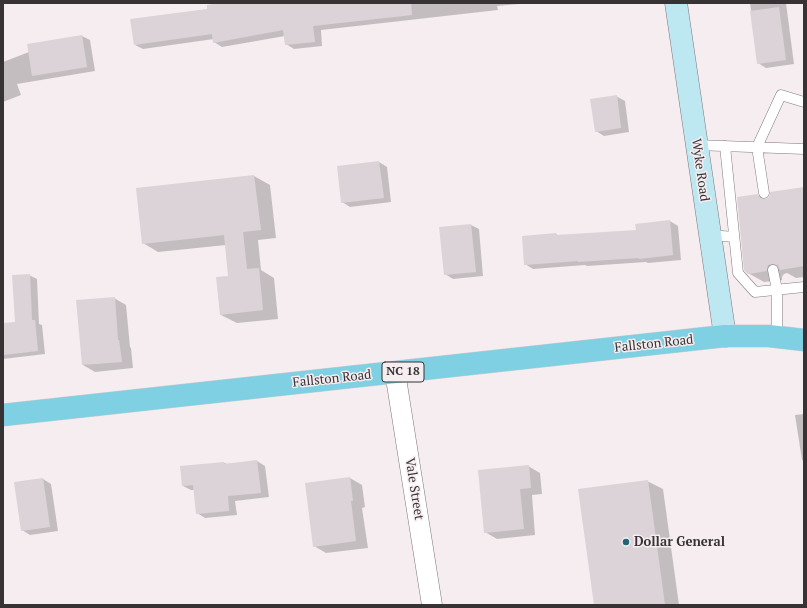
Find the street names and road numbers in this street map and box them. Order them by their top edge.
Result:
street label: Wyke Road [688,138,712,202]
street label: Fallston Road [614,332,694,356]
road number: NC 18 [382,362,424,382]
street label: Fallston Road [292,367,372,391]
street label: Vale Street [401,457,427,521]

